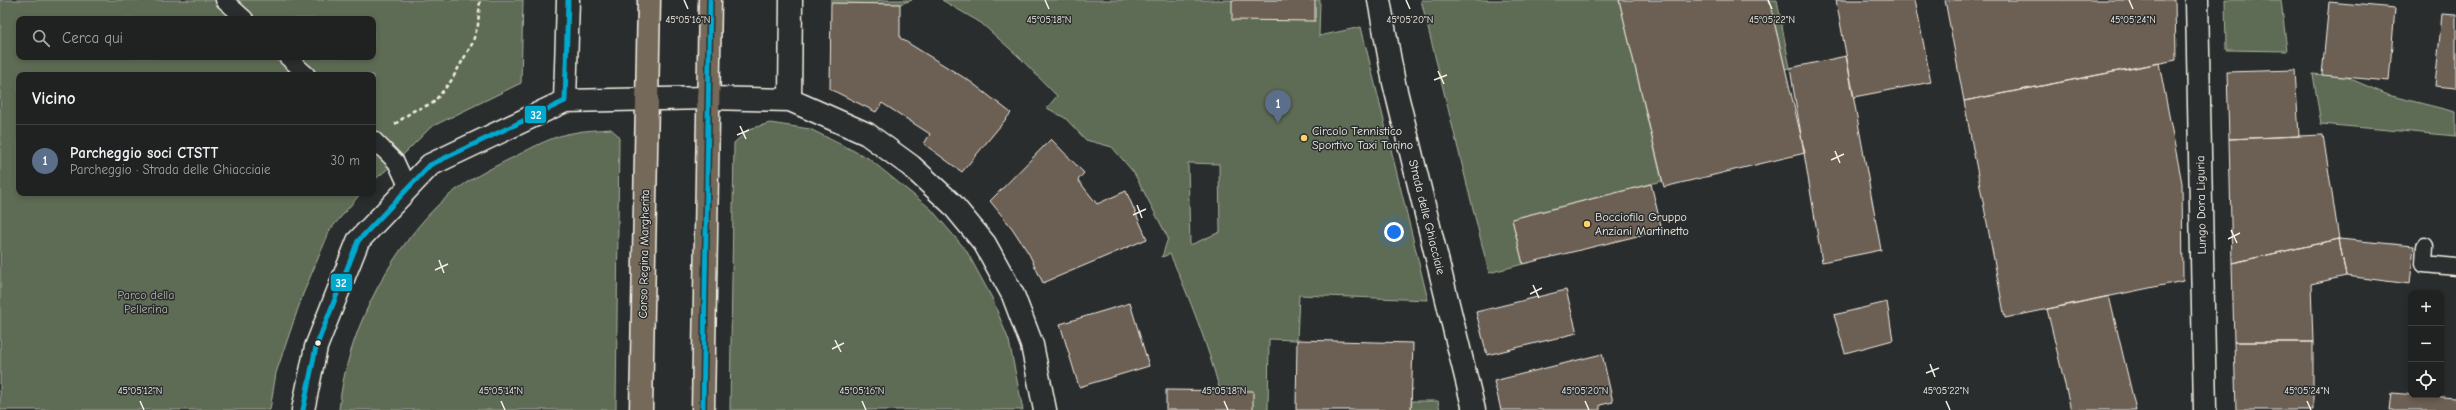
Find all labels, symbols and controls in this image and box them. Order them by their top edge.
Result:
text: 45°05'16"N [666,14,710,26]
text: 45°05'18"N [1027,14,1071,26]
text: 45°05'20"N [1387,14,1433,26]
text: 45°05'22"N [1749,14,1795,26]
text: 45°05'24"N [2110,14,2156,26]
search box [16,16,376,60]
icon: search [30,27,52,49]
text: Cerca qui [62,29,123,47]
text: Vicino [32,89,75,108]
pin: 1 [1265,90,1291,123]
line badge: 32 [524,105,547,124]
text: 32 [531,109,542,122]
place label: Circolo Tennistico Sportivo Taxi Torino [1312,124,1413,152]
marker: Circolo Tennistico Sportivo Taxi Torino [1299,133,1309,143]
text: Parcheggio soci CTSTT [70,144,218,162]
text: 1 [42,153,48,168]
text: 30 m [330,153,360,168]
street label: Lungo Dora Liguria [2193,155,2209,255]
street label: Strada delle Ghiacciaie [1406,158,1448,276]
text: Parcheggio · Strada delle Ghiacciaie [70,162,271,177]
street label: Corso Regina Margherita [636,189,652,319]
place label: Bocciofila Gruppo Anziani Martinetto [1595,210,1689,238]
marker: Bocciofila Gruppo Anziani Martinetto [1582,219,1592,229]
your location [1384,222,1404,242]
line badge: 32 [330,273,353,292]
text: 32 [336,277,347,290]
park label: Parco della Pellerina [118,288,174,316]
map controls [2408,290,2444,398]
button: + [2408,290,2444,326]
button: − [2408,326,2444,362]
unlabelled marker [313,338,323,348]
button: locate [2408,362,2444,398]
text: 45°05'12"N [118,385,162,397]
text: 45°05'14"N [479,385,523,397]
text: 45°05'16"N [840,385,884,397]
text: 45°05'18"N [1202,385,1246,397]
text: 45°05'20"N [1562,385,1608,397]
text: 45°05'22"N [1923,385,1969,397]
text: 45°05'24"N [2284,385,2330,397]

